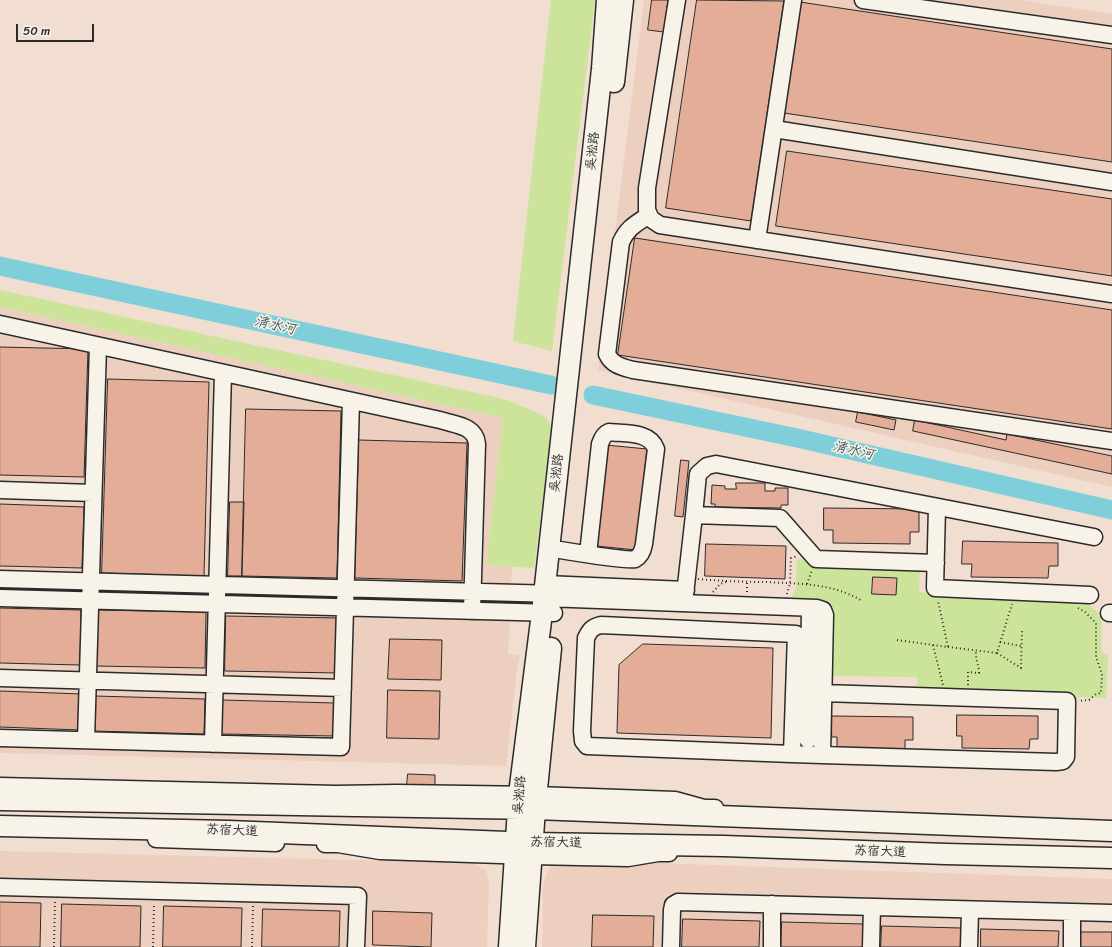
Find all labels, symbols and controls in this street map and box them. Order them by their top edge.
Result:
scale bar [18,16,96,42]
text: 50 m [23,20,50,42]
street label: 吴淞路 [583,131,603,171]
water label: 清水河 [253,313,297,339]
water label: 清水河 [831,438,875,464]
street label: 吴淞路 [547,453,567,493]
street label: 吴淞路 [511,775,529,815]
street label: 苏宿大道 [206,822,258,840]
street label: 苏宿大道 [530,835,582,851]
street label: 苏宿大道 [854,843,906,861]

